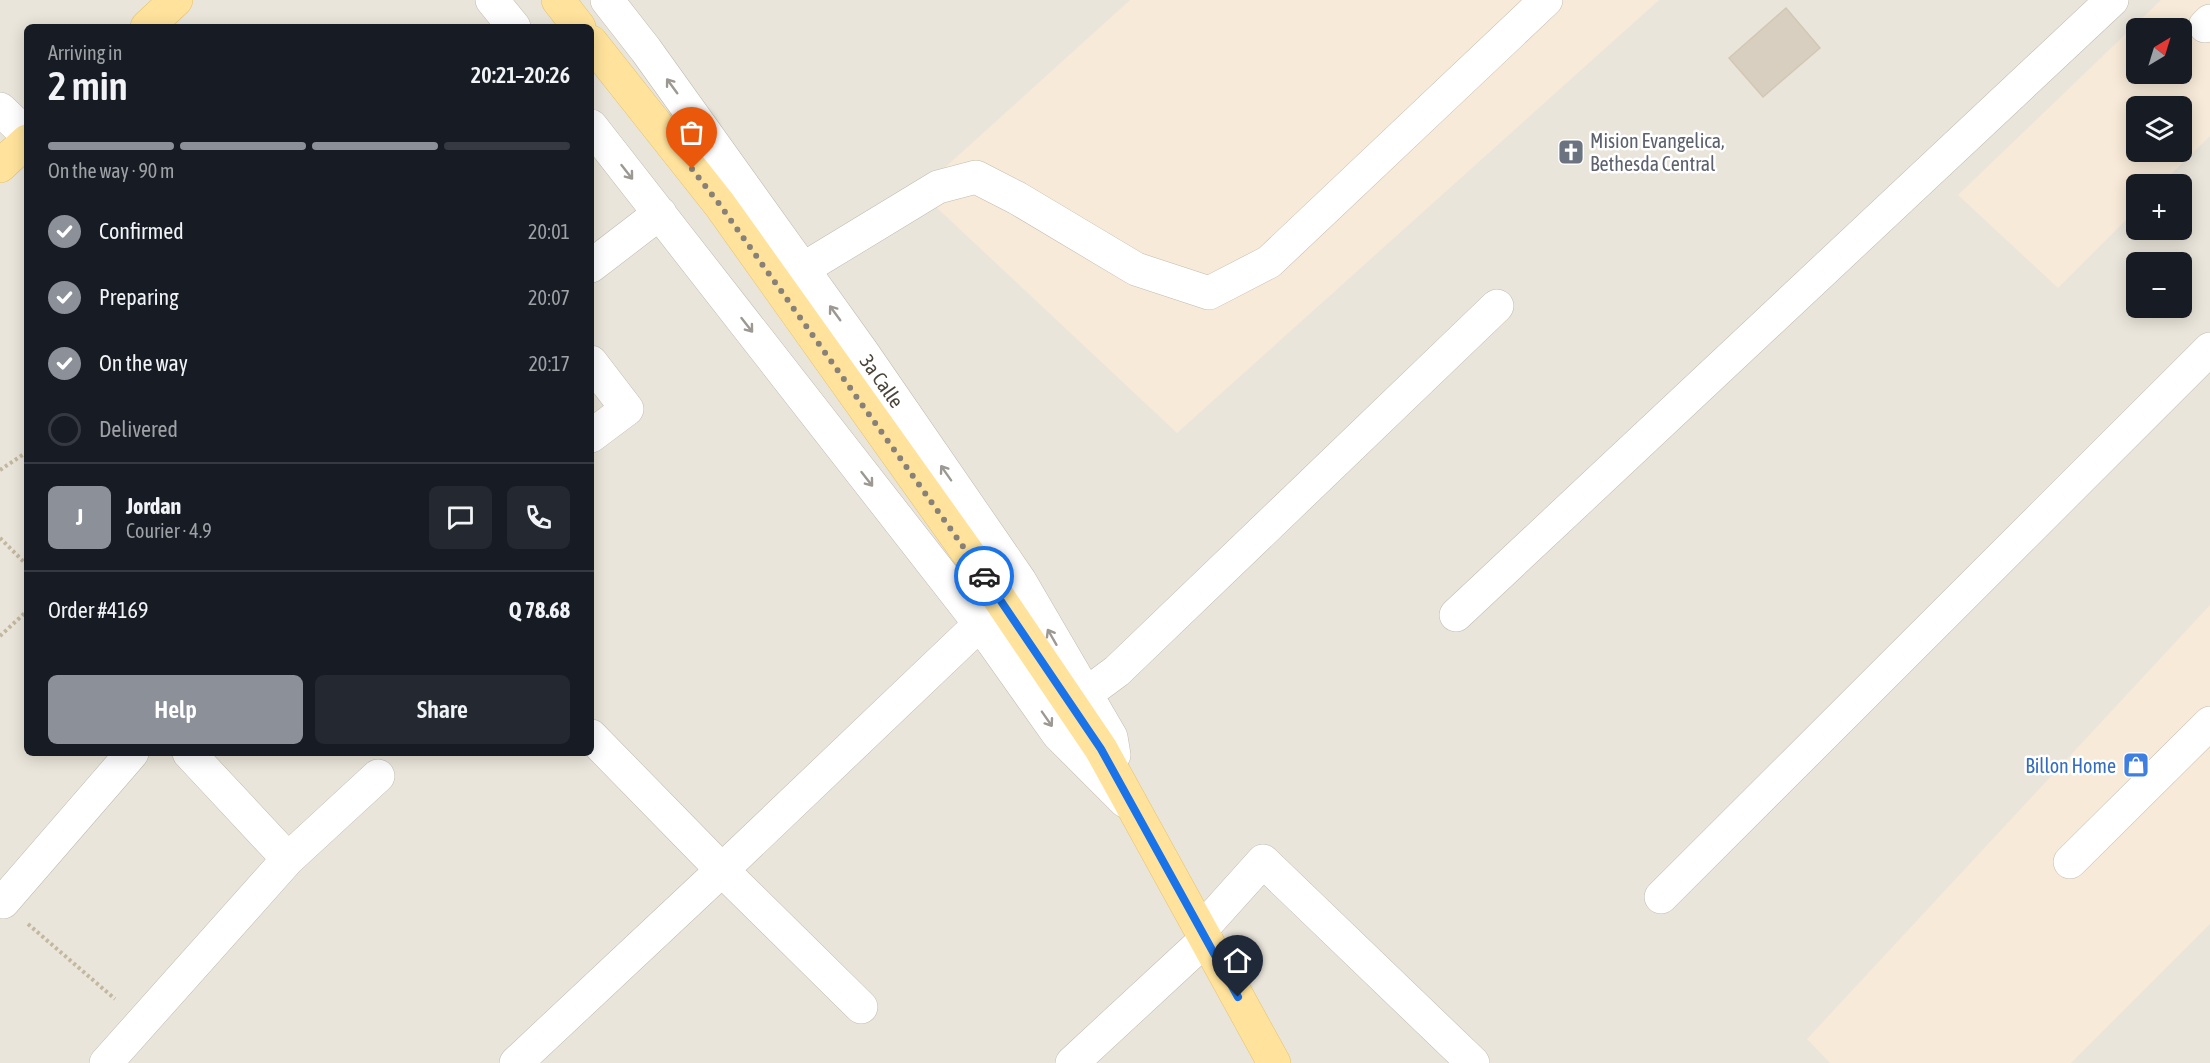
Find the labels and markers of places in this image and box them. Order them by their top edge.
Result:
pin [666,107,717,169]
place label: Mision Evangelica, Bethesda Central [1590,129,1725,175]
church icon: Mision Evangelica, Bethesda Central [1556,137,1586,167]
shop icon: Billon Home [2121,750,2151,780]
place label: Billon Home [2025,754,2116,777]
pin [1212,935,1263,997]

